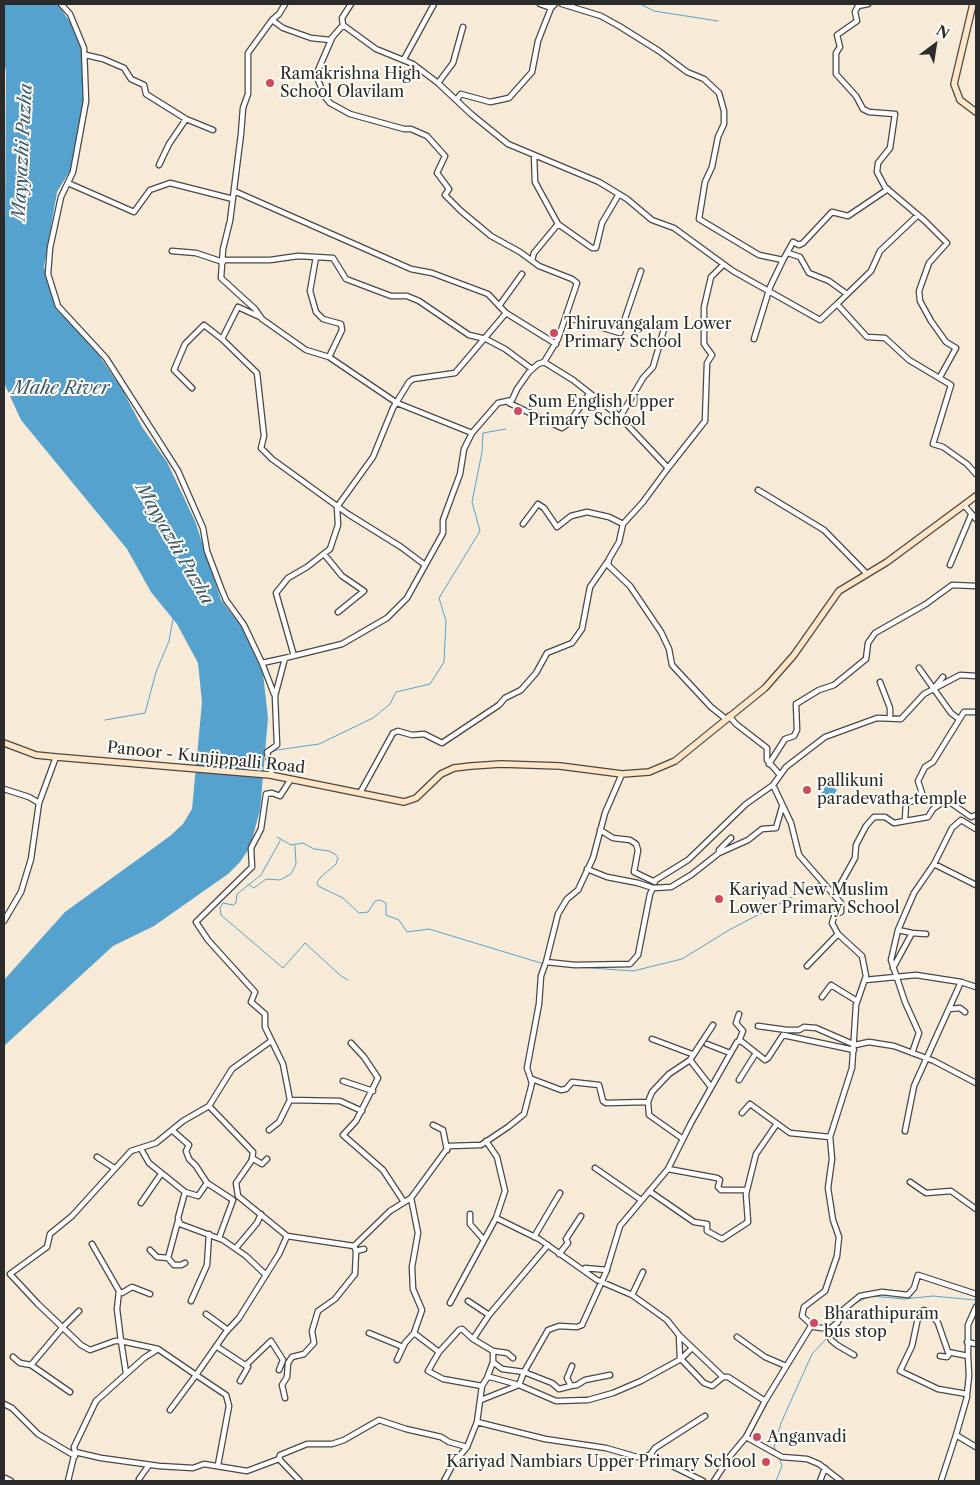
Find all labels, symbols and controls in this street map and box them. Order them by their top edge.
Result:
north arrow [910,20,960,70]
text: N [933,21,953,43]
place label: Ramakrishna High School Olavilam [280,64,421,102]
marker: Ramakrishna High School Olavilam [264,77,276,89]
water label: Mayyazhi Puzha [9,83,37,221]
place label: Thiruvangalam Lower Primary School [564,314,731,352]
marker: Thiruvangalam Lower Primary School [548,327,560,339]
water label: Mahe River [12,378,110,400]
place label: Sum English Upper Primary School [528,392,674,430]
marker: Sum English Upper Primary School [512,405,524,417]
water label: Mayyazhi Puzha [130,479,218,609]
street label: Panoor - Kunjippalli Road [106,738,306,778]
place label: pallikuni paradevatha temple [817,771,967,809]
marker: pallikuni paradevatha temple [801,784,813,796]
place label: Kariyad New Muslim Lower Primary School [729,880,899,918]
marker: Kariyad New Muslim Lower Primary School [713,893,725,905]
place label: Bharathipuram bus stop [824,1304,939,1342]
marker: Bharathipuram bus stop [808,1317,820,1329]
place label: Anganvadi [767,1427,847,1447]
marker: Anganvadi [751,1431,763,1443]
place label: Kariyad Nambiars Upper Primary School [446,1452,756,1472]
marker: Kariyad Nambiars Upper Primary School [760,1456,772,1468]

